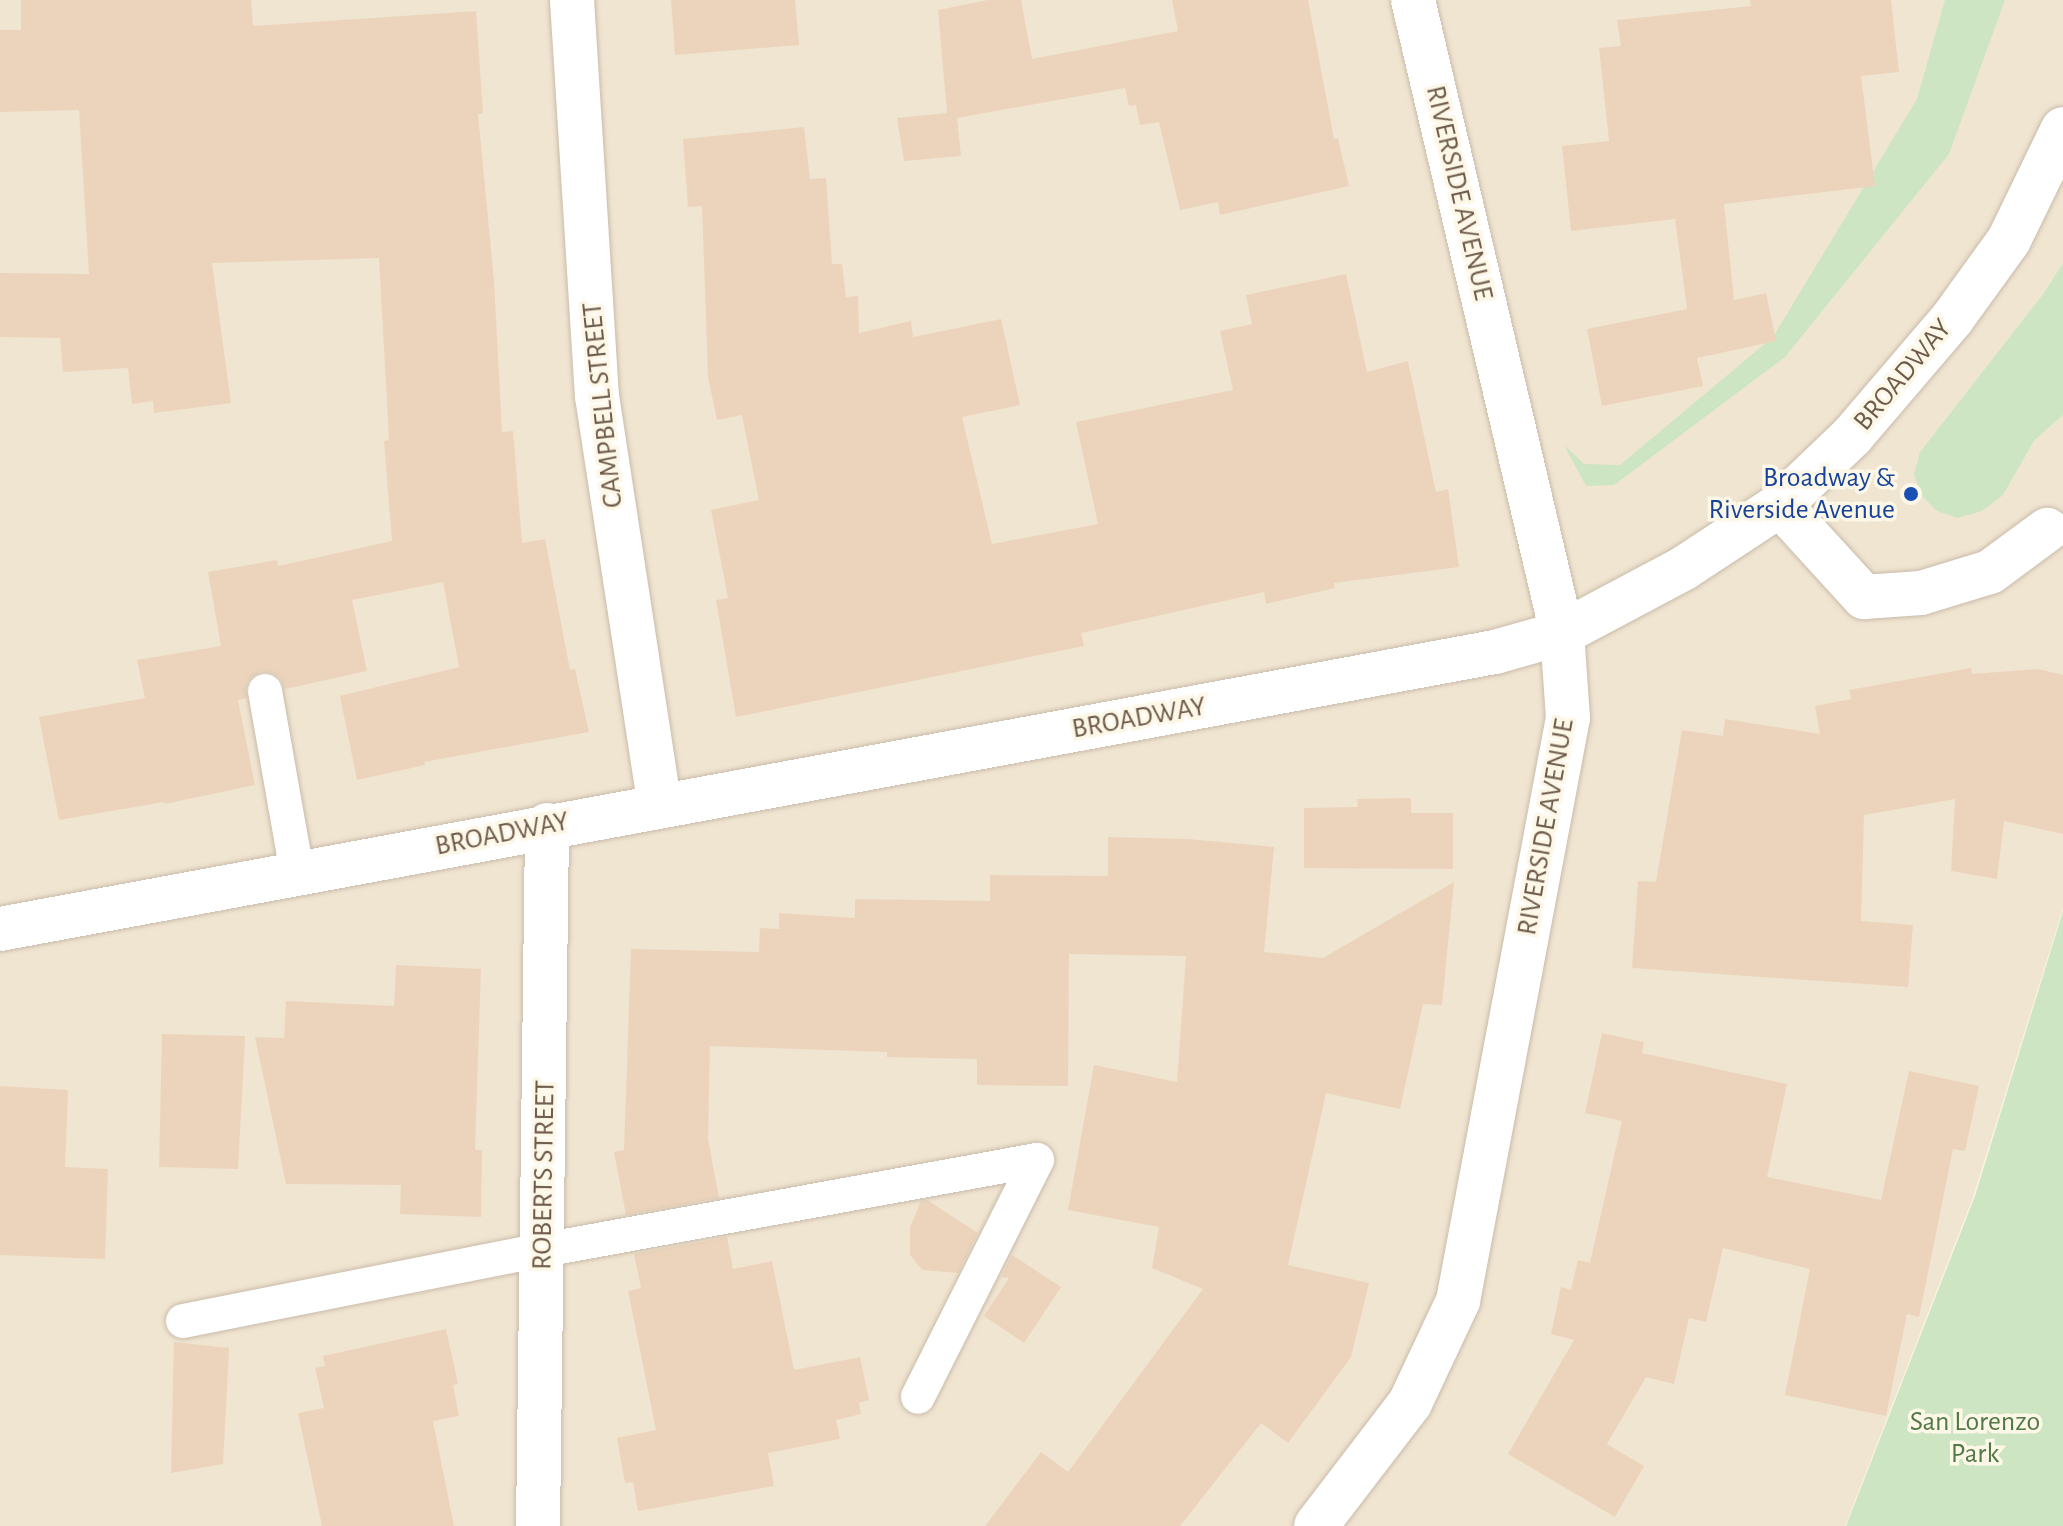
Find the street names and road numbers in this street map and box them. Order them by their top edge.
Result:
street label: RIVERSIDE AVENUE [1418,82,1500,304]
street label: CAMPBELL STREET [575,301,631,509]
street label: BROADWAY [1847,312,1959,438]
street label: BROADWAY [1069,690,1209,746]
street label: RIVERSIDE AVENUE [1510,716,1582,938]
street label: BROADWAY [432,805,572,863]
street label: ROBERTS STREET [526,1080,562,1270]

